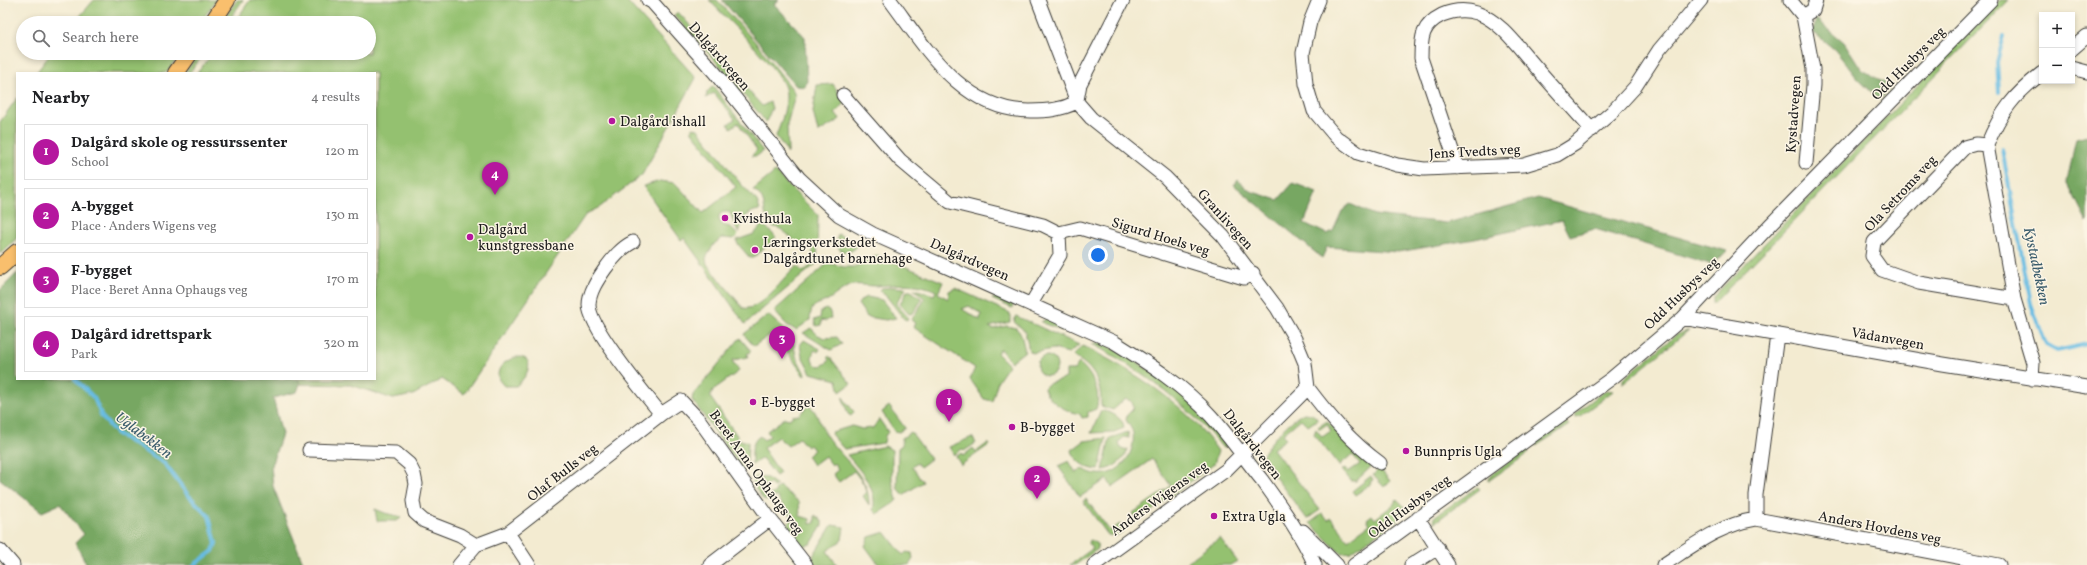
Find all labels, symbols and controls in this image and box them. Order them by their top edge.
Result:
map controls [2039,12,2075,84]
button: + [2039,12,2075,48]
search box [16,16,376,60]
street label: Dalgårdvegen [684,19,754,95]
street label: Odd Husbys veg [1868,23,1950,105]
icon: search [30,27,52,49]
text: Search here [62,28,139,49]
button: − [2039,48,2075,84]
street label: Kystadvegen [1782,75,1807,154]
text: Nearby [32,87,90,110]
text: 4 results [311,89,360,107]
place label: Dalgård ishall [620,113,706,132]
marker: Dalgård ishall [607,116,617,126]
text: Dalgård skole og ressurssenter [71,133,287,154]
street label: Jens Tvedts veg [1429,141,1521,164]
text: 1 [43,143,49,161]
text: 120 m [325,143,359,161]
street label: Ola Setroms veg [1861,151,1942,237]
text: School [71,154,109,172]
pin: 4 [482,162,508,195]
street label: Granlivegen [1192,185,1257,255]
text: A-bygget [71,197,134,218]
text: 2 [43,207,49,225]
text: 130 m [326,207,359,225]
place label: Kvisthula [733,210,791,229]
marker: Kvisthula [720,213,730,223]
street label: Sigurd Hoels veg [1109,213,1212,261]
text: Place · Anders Wigens veg [71,218,217,236]
place label: Dalgård kunstgressbane [478,221,574,256]
water label: Kystadbekken [2017,225,2054,308]
marker: Dalgård kunstgressbane [465,232,475,242]
place label: Læringsverkstedet Dalgårdtunet barnehage [763,234,913,269]
street label: Dalgårdvegen [927,234,1012,286]
marker: Læringsverkstedet Dalgårdtunet barnehage [750,245,760,255]
your location [1088,245,1108,265]
street label: Odd Husbys veg [1640,253,1724,335]
text: F-bygget [71,261,132,282]
text: 3 [43,271,49,289]
text: 170 m [326,271,359,289]
text: Place · Beret Anna Ophaugs veg [71,282,248,300]
street label: Vådanvegen [1850,324,1926,355]
text: Dalgård idrettspark [71,325,212,346]
pin: 3 [769,326,795,359]
text: 4 [42,335,50,353]
text: 320 m [324,335,359,353]
text: Park [71,346,98,364]
pin: 1 [936,389,962,422]
place label: E-bygget [761,394,815,413]
marker: E-bygget [748,397,758,407]
street label: Dalgårdvegen [1218,405,1286,484]
street label: Beret Anna Ophaugs veg [704,407,808,539]
water label: Uglabekken [110,408,176,465]
place label: B-bygget [1020,419,1075,438]
marker: B-bygget [1007,422,1017,432]
street label: Olaf Bulls veg [524,440,602,507]
place label: Bunnpris Ugla [1414,443,1502,462]
marker: Bunnpris Ugla [1401,446,1411,456]
street label: Anders Wigens veg [1107,457,1213,541]
pin: 2 [1024,466,1050,499]
street label: Odd Husbys veg [1365,471,1455,544]
street label: Anders Hovdens veg [1817,507,1943,550]
place label: Extra Ugla [1222,508,1286,527]
marker: Extra Ugla [1209,511,1219,521]

